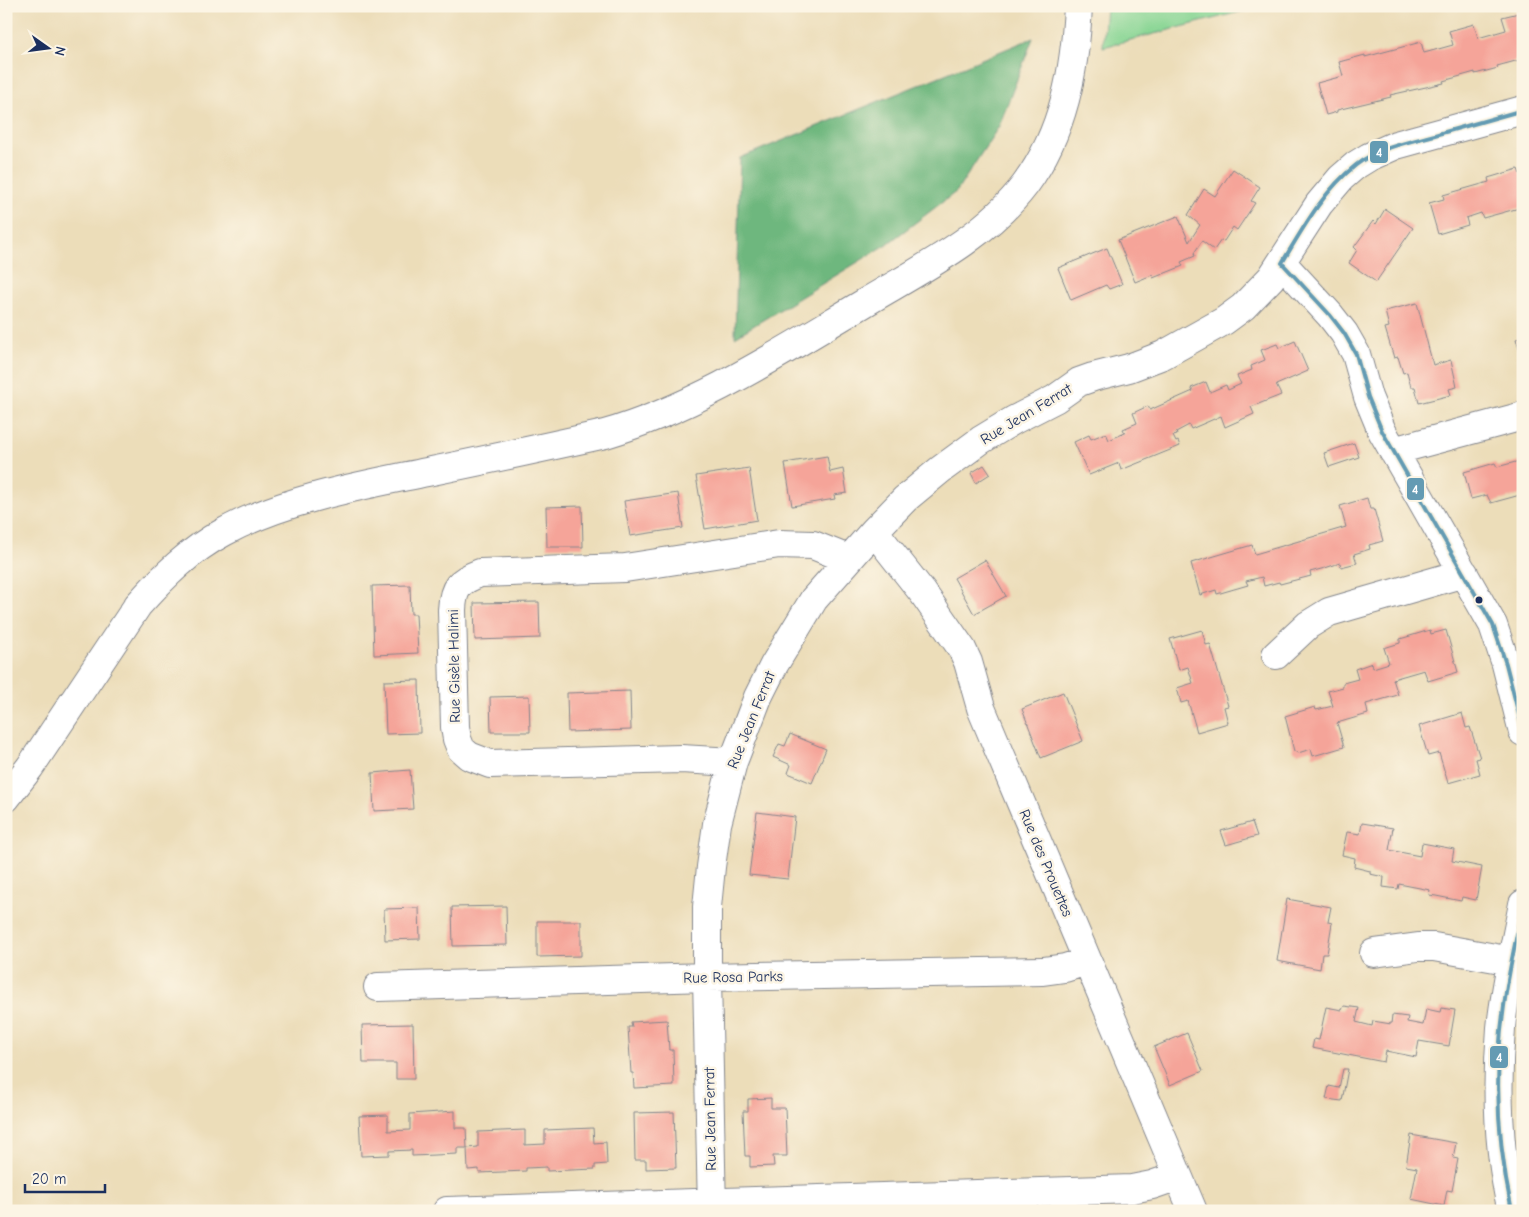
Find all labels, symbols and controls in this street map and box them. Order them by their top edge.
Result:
north arrow [22,22,72,72]
text: N [51,45,69,58]
line badge: 4 [1369,140,1389,164]
text: 4 [1376,144,1383,161]
street label: Rue Jean Ferrat [977,379,1076,448]
line badge: 4 [1406,477,1425,501]
text: 4 [1412,481,1419,498]
unlabelled marker [1474,595,1484,605]
street label: Rue Gisèle Halimi [444,609,464,723]
street label: Rue Jean Ferrat [723,668,779,771]
street label: Rue des Prouettes [1015,807,1077,919]
street label: Rue Rosa Parks [683,967,783,987]
line badge: 4 [1489,1045,1509,1069]
text: 4 [1496,1049,1503,1066]
street label: Rue Jean Ferrat [700,1066,720,1171]
scale bar [25,1162,105,1194]
text: 20 m [32,1170,66,1188]

